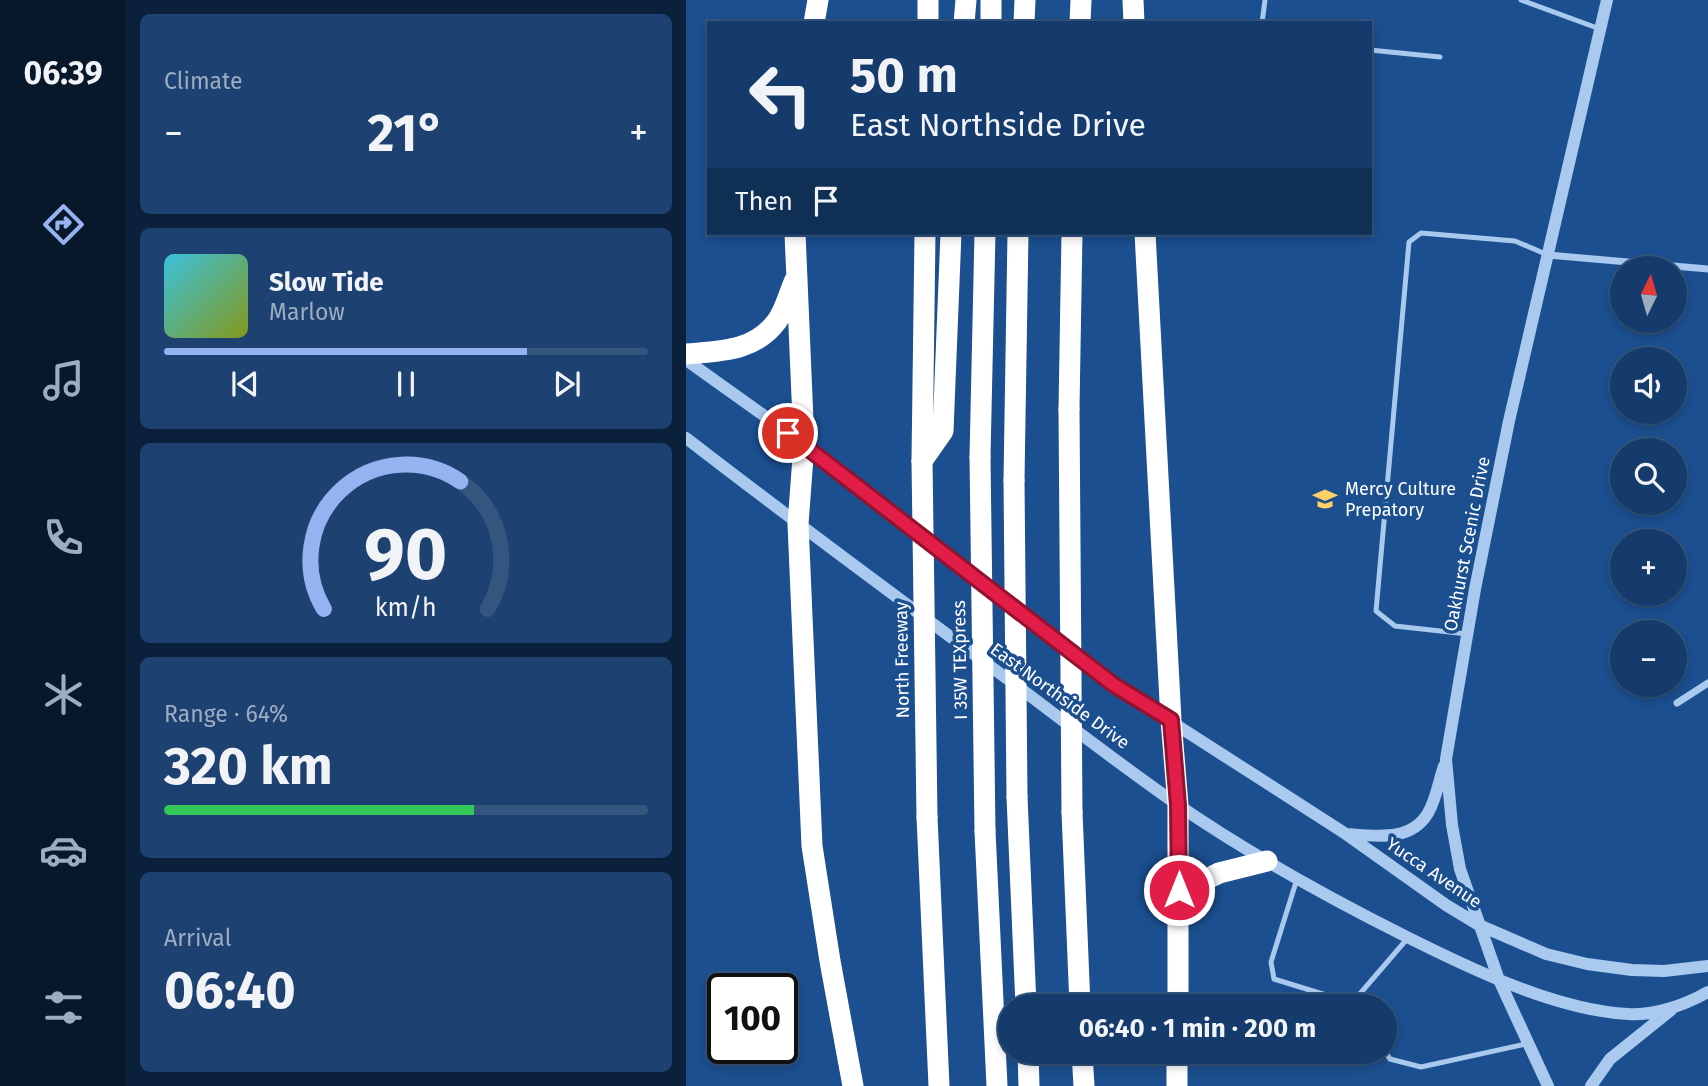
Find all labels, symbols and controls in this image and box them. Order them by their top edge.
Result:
text: 50 m [850,46,958,105]
icon: left [735,49,826,140]
text: 06:39 [23,54,103,92]
text: Climate [164,67,243,95]
text: 21° [368,102,445,165]
text: East Northside Drive [850,106,1146,144]
text: − [164,110,183,156]
text: + [629,110,648,156]
icon: arrive [807,182,845,220]
text: Then [735,186,793,217]
icon: directions [39,200,88,249]
north arrow [1610,256,1687,332]
map controls [1610,256,1687,697]
text: Slow Tide [269,267,384,298]
text: Marlow [269,298,345,326]
button: sound [1610,347,1687,424]
icon: music [39,356,88,405]
icon: previous [226,365,264,403]
icon: pause [387,365,425,403]
icon: next [548,365,586,403]
pin [758,403,818,463]
icon: arrive [769,414,807,452]
button: search [1610,438,1687,515]
street label: Oakhurst Scenic Drive [1439,455,1495,633]
place label: Mercy Culture Prepatory [1345,478,1456,521]
school or university icon: Mercy Culture Prepatory [1311,485,1339,513]
text: 90 [364,511,448,598]
icon: phone [39,513,88,562]
button: + [1610,529,1687,606]
text: km/h [375,593,437,623]
street label: I 35W TEXpress [948,600,972,720]
street label: North Freeway [890,601,914,719]
button: − [1610,620,1687,697]
street label: East Northside Drive [986,638,1134,754]
icon: climate [39,670,88,719]
text: Range · 64% [164,700,288,728]
text: 320 km [164,735,333,798]
icon: car [39,826,88,875]
street label: Yucca Avenue [1382,833,1486,913]
position arrow [1142,853,1216,927]
text: Arrival [164,924,231,952]
text: 06:40 [164,959,296,1022]
speed limit sign: 100 [707,973,798,1064]
icon: filters [39,983,88,1032]
text: 06:40 · 1 min · 200 m [1079,1013,1316,1044]

